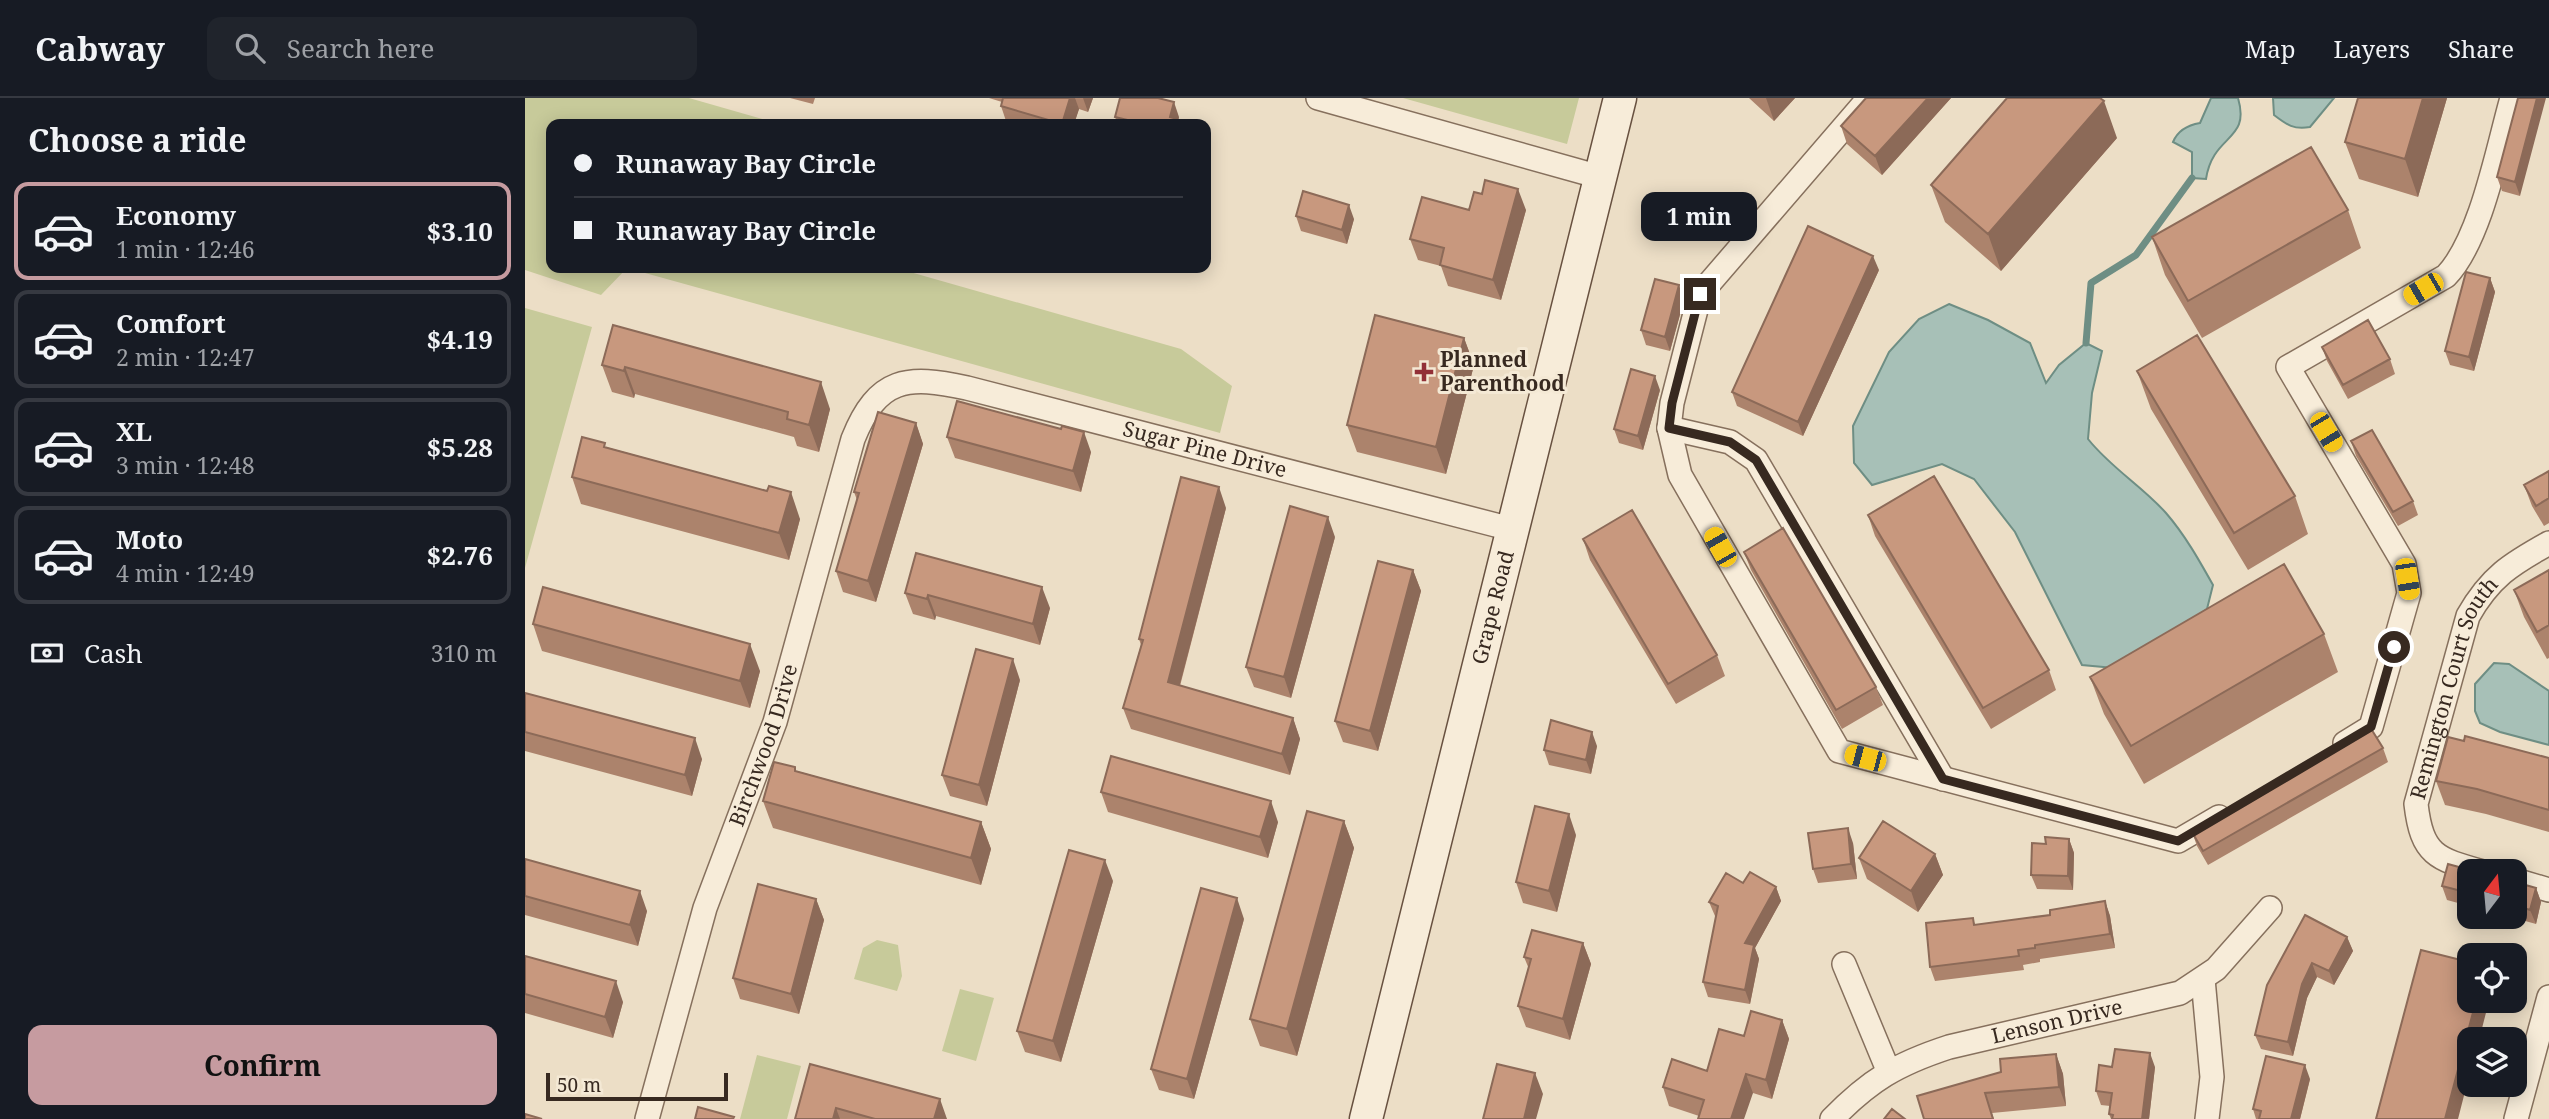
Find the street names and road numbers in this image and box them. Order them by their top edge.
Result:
street label: Sugar Pine Drive [1120,414,1290,483]
street label: Grape Road [1465,547,1520,667]
street label: Remington Court South [2403,570,2504,802]
street label: Birchwood Drive [722,661,803,830]
street label: Lenson Drive [1988,992,2125,1050]

